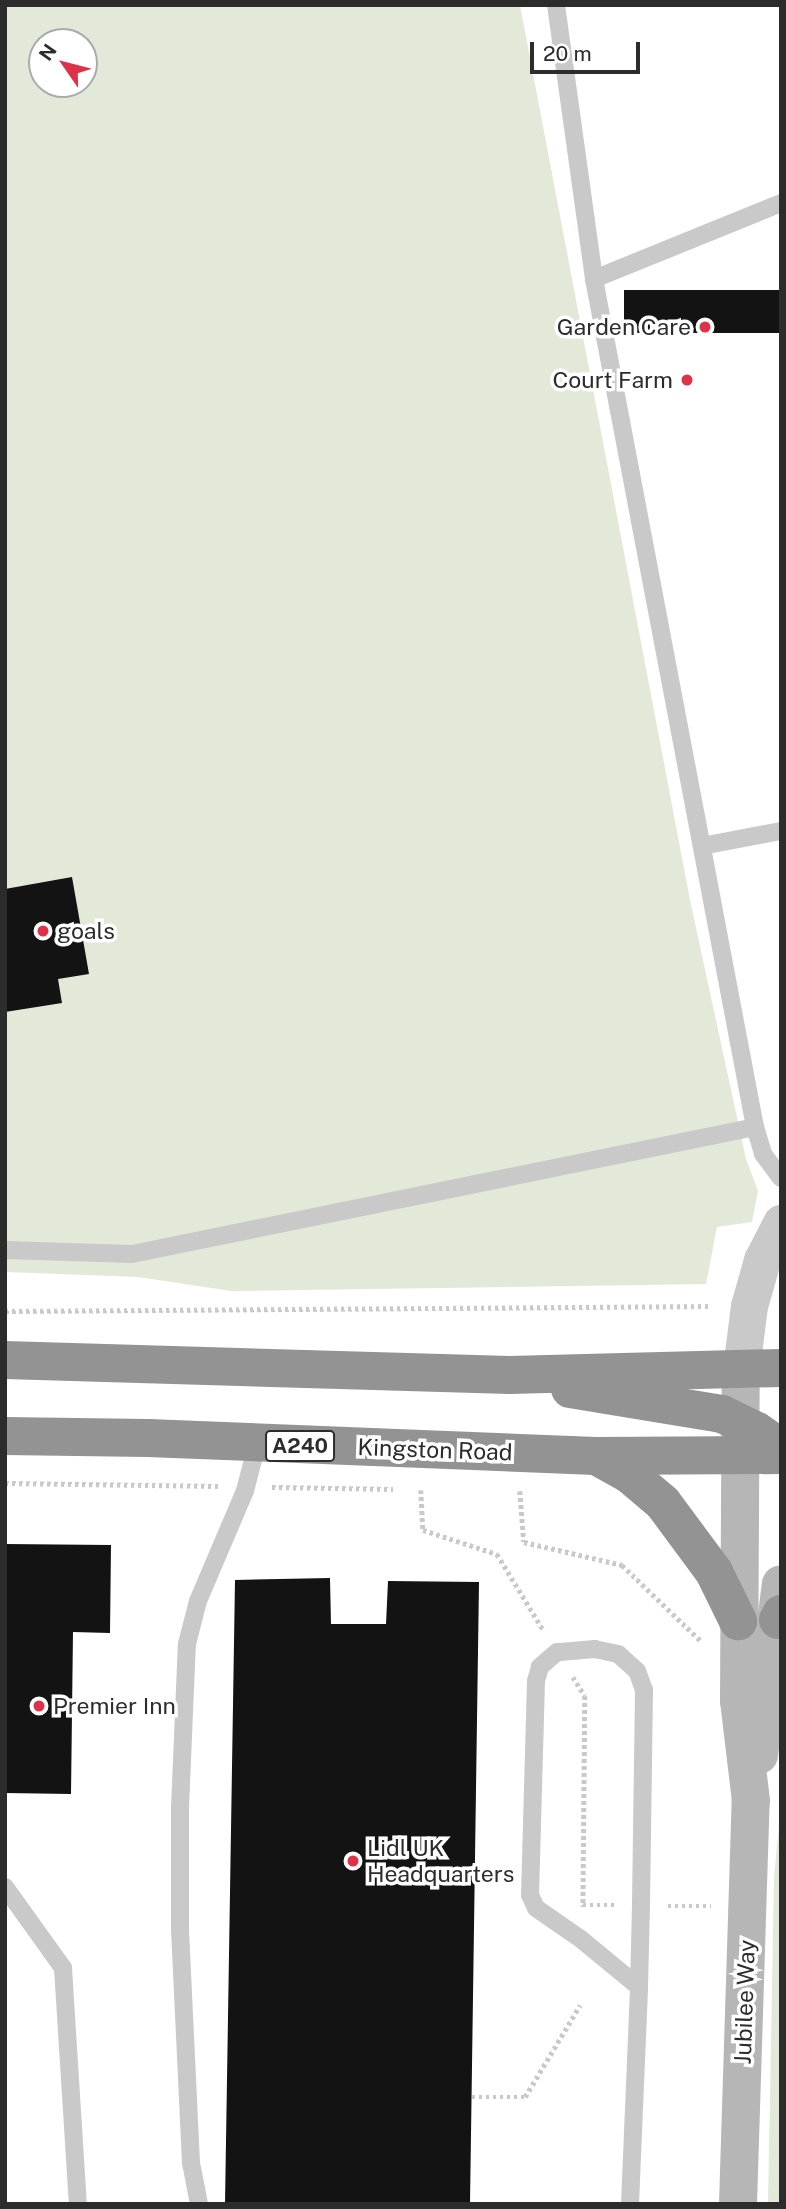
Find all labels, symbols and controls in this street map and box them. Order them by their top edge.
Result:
north arrow [28,28,98,98]
scale bar [534,28,644,72]
text: N [34,40,61,65]
text: 20 m [543,41,592,66]
place label: Garden Care [557,313,691,341]
marker: Garden Care [697,319,713,335]
place label: Court Farm [553,366,673,394]
marker: Court Farm [679,372,695,388]
place label: goals [57,917,115,945]
marker: goals [35,923,51,939]
road number: A240 [265,1428,335,1464]
street label: Kingston Road [357,1434,513,1466]
place label: Premier Inn [53,1692,176,1720]
marker: Premier Inn [31,1698,47,1714]
place label: Lidl UK Headquarters [367,1834,514,1888]
marker: Lidl UK Headquarters [345,1853,361,1869]
street label: Jubilee Way [729,1939,761,2065]

